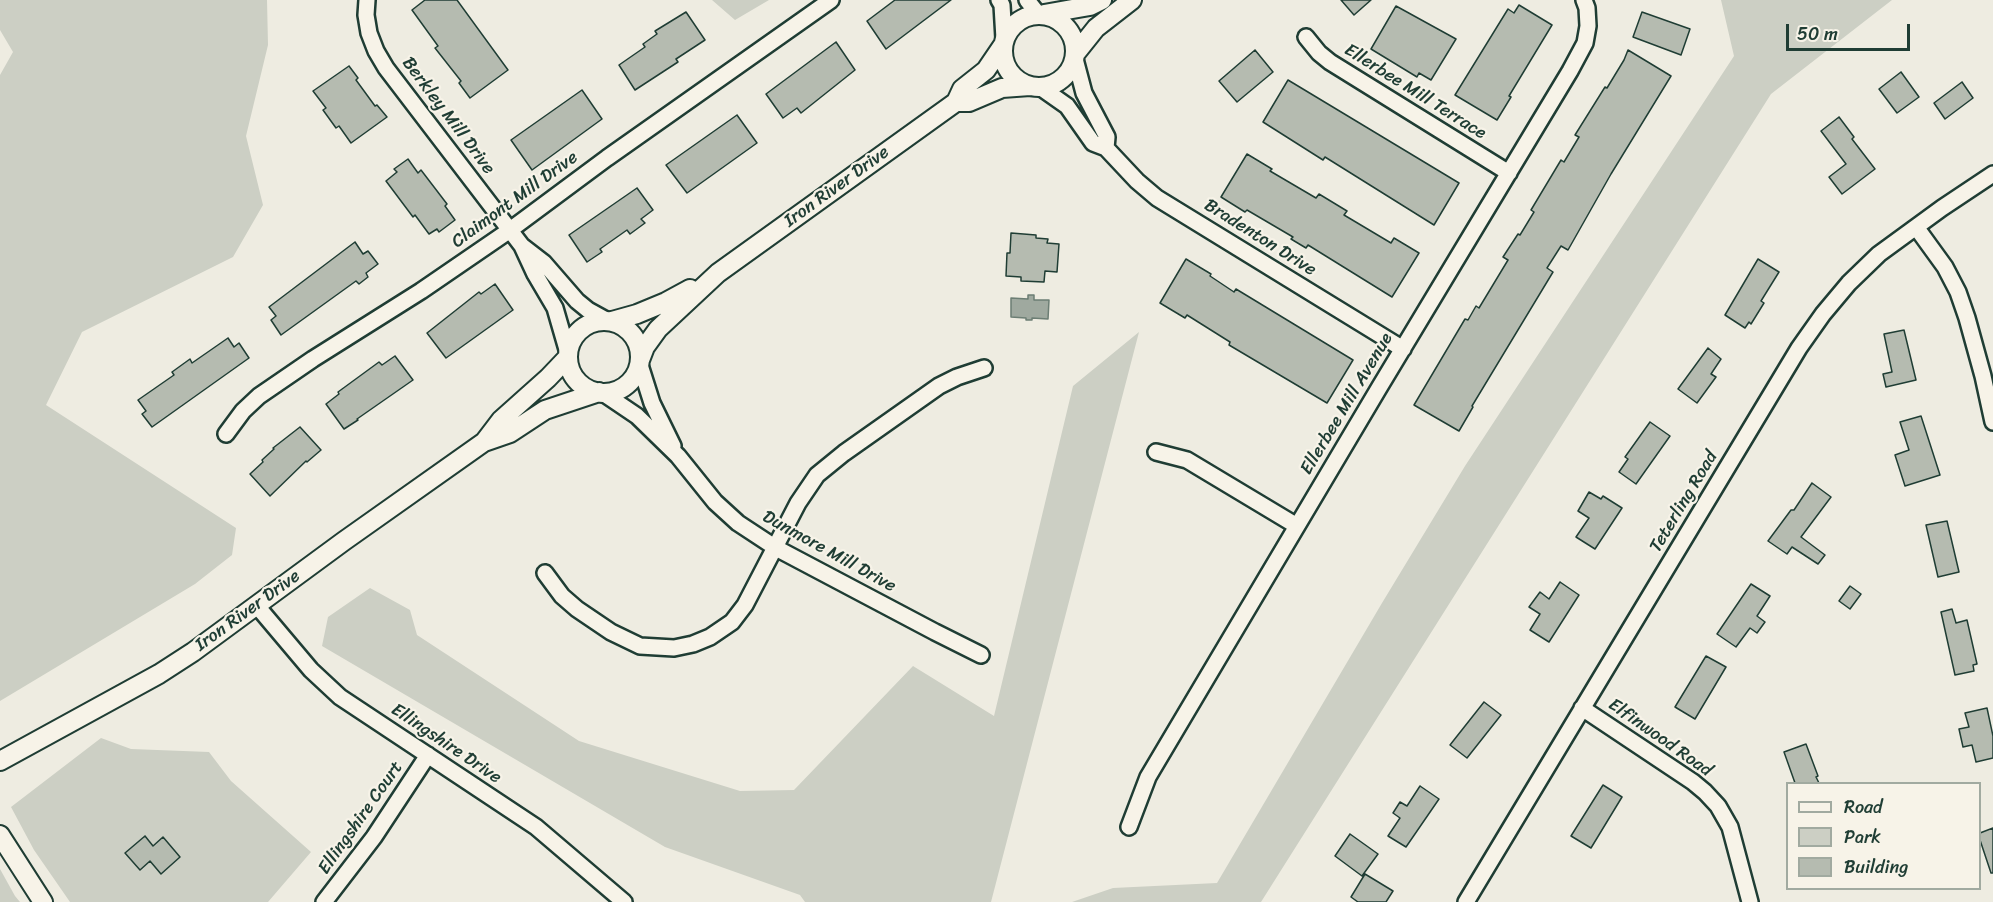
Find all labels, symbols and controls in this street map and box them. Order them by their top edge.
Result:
scale bar [1789,12,1914,50]
text: 50 m [1797,18,1838,50]
street label: Ellerbee Mill Terrace [1340,40,1490,144]
street label: Berkley Mill Drive [397,53,499,179]
street label: Iron River Drive [780,142,894,232]
street label: Claimont Mill Drive [448,147,582,253]
street label: Bradenton Drive [1200,195,1320,281]
street label: Ellerbee Mill Avenue [1296,329,1398,479]
street label: Teterling Road [1645,447,1723,557]
street label: Dunmore Mill Drive [759,506,899,598]
street label: Iron River Drive [191,566,305,656]
street label: Elfinwood Road [1604,694,1716,782]
street label: Ellingshire Drive [387,699,505,789]
street label: Ellingshire Court [314,757,408,879]
legend [1786,782,1981,890]
text: Road [1844,791,1883,823]
text: Park [1844,821,1881,853]
text: Building [1844,851,1908,883]

